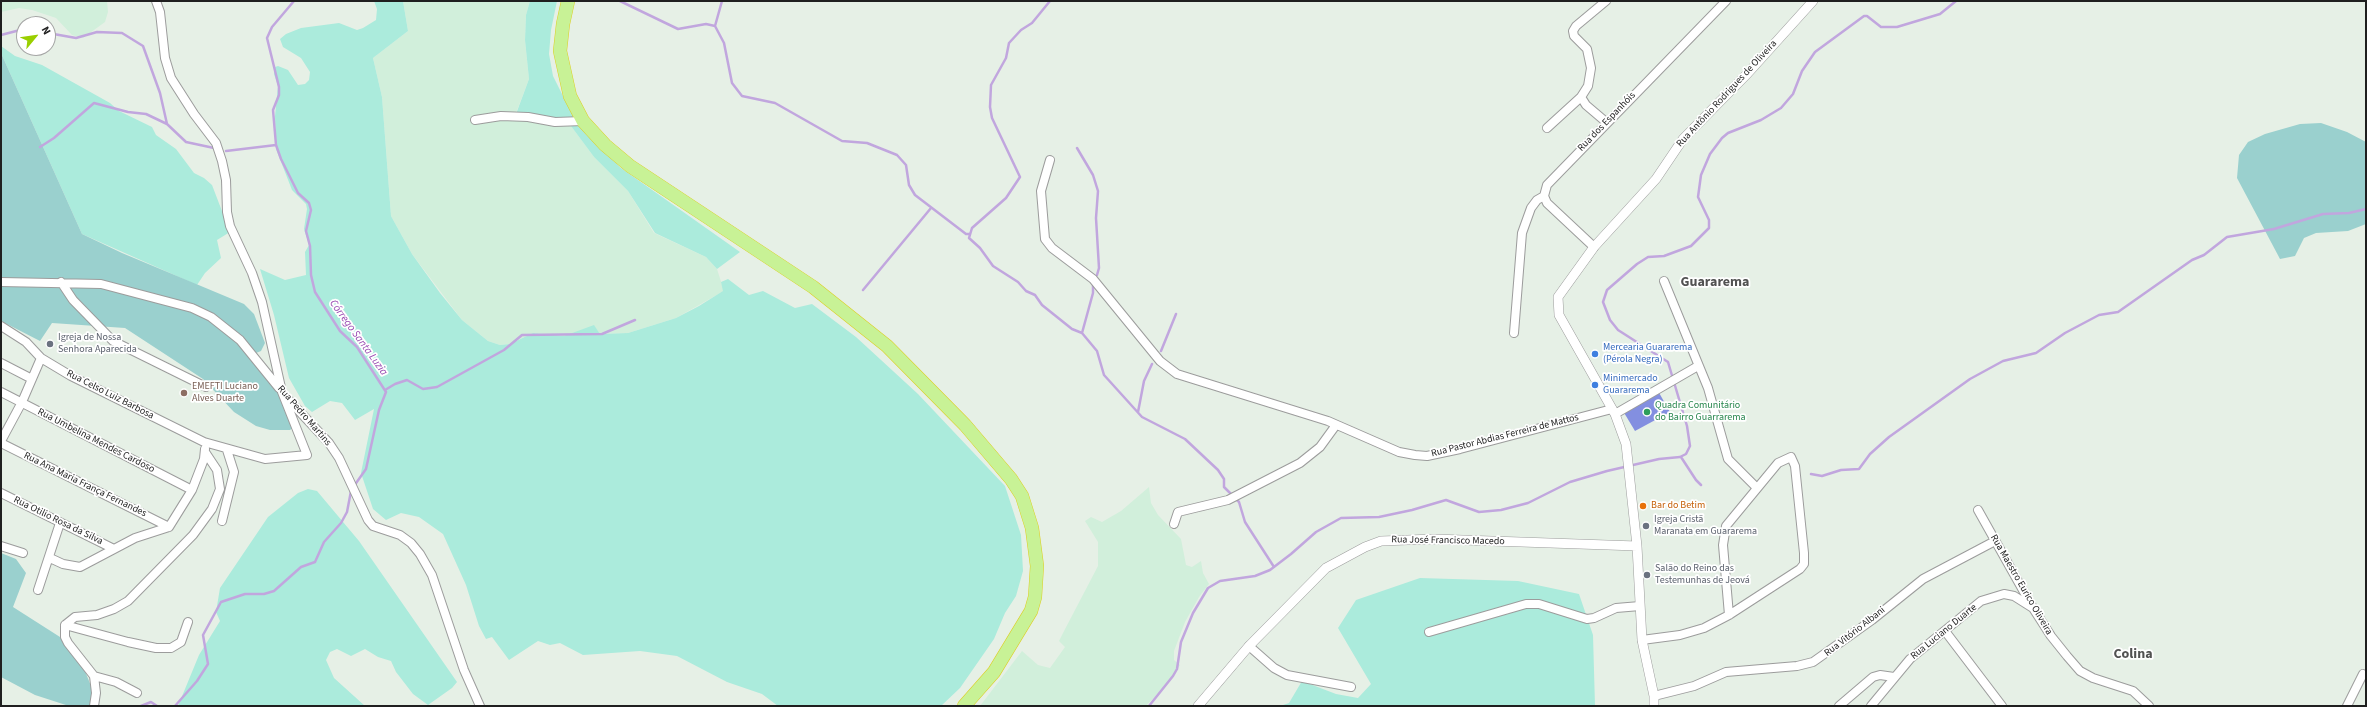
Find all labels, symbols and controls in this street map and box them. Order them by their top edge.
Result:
north arrow [16,16,56,56]
text: N [38,24,54,37]
street label: Rua Antônio Rodrigues de Oliveira [1674,38,1780,150]
street label: Rua dos Espanhóis [1576,90,1638,154]
district label: Guararema [1681,275,1749,291]
water label: Córrego Santa Luzia [326,297,390,379]
place label: Igreja de Nossa Senhora Aparecida [58,332,137,356]
marker: Igreja de Nossa Senhora Aparecida [45,339,55,349]
place label: Mercearia Guararema (Pérola Negra) [1603,342,1692,366]
marker: Mercearia Guararema (Pérola Negra) [1590,349,1600,359]
street label: Rua Celso Luiz Barbosa [64,368,156,422]
place label: Minimercado Guararema [1603,373,1658,396]
marker: Minimercado Guararema [1590,380,1600,390]
place label: EMEFTI Luciano Alves Duarte [192,381,258,404]
street label: Rua Pedro Martins [274,383,334,449]
marker: EMEFTI Luciano Alves Duarte [179,388,189,398]
place label: Quadra Comunitário do Bairro Guarrarema [1655,400,1746,424]
street label: Rua Umbelina Mendes Cardoso [35,406,157,476]
marker: Quadra Comunitário do Bairro Guarrarema [1642,407,1652,417]
street label: Rua Pastor Abdias Ferreira de Mattos [1430,412,1580,460]
street label: Rua Ana Maria França Fernandes [22,450,148,520]
street label: Rua Otilio Rosa da Silva [11,494,105,548]
place label: Bar do Betim [1651,500,1705,512]
marker: Bar do Betim [1638,501,1648,511]
place label: Igreja Cristã Maranata em Guararema [1654,514,1757,538]
marker: Igreja Cristã Maranata em Guararema [1641,521,1651,531]
street label: Rua Maestro Eurico Oliveira [1987,533,2055,637]
street label: Rua José Francisco Macedo [1391,534,1505,548]
place label: Salão do Reino das Testemunhas de Jeová [1655,563,1750,586]
marker: Salão do Reino das Testemunhas de Jeová [1642,570,1652,580]
street label: Rua Luciano Duarte [1909,602,1979,662]
street label: Rua Vitório Albani [1822,604,1888,660]
district label: Colina [2113,647,2153,663]

